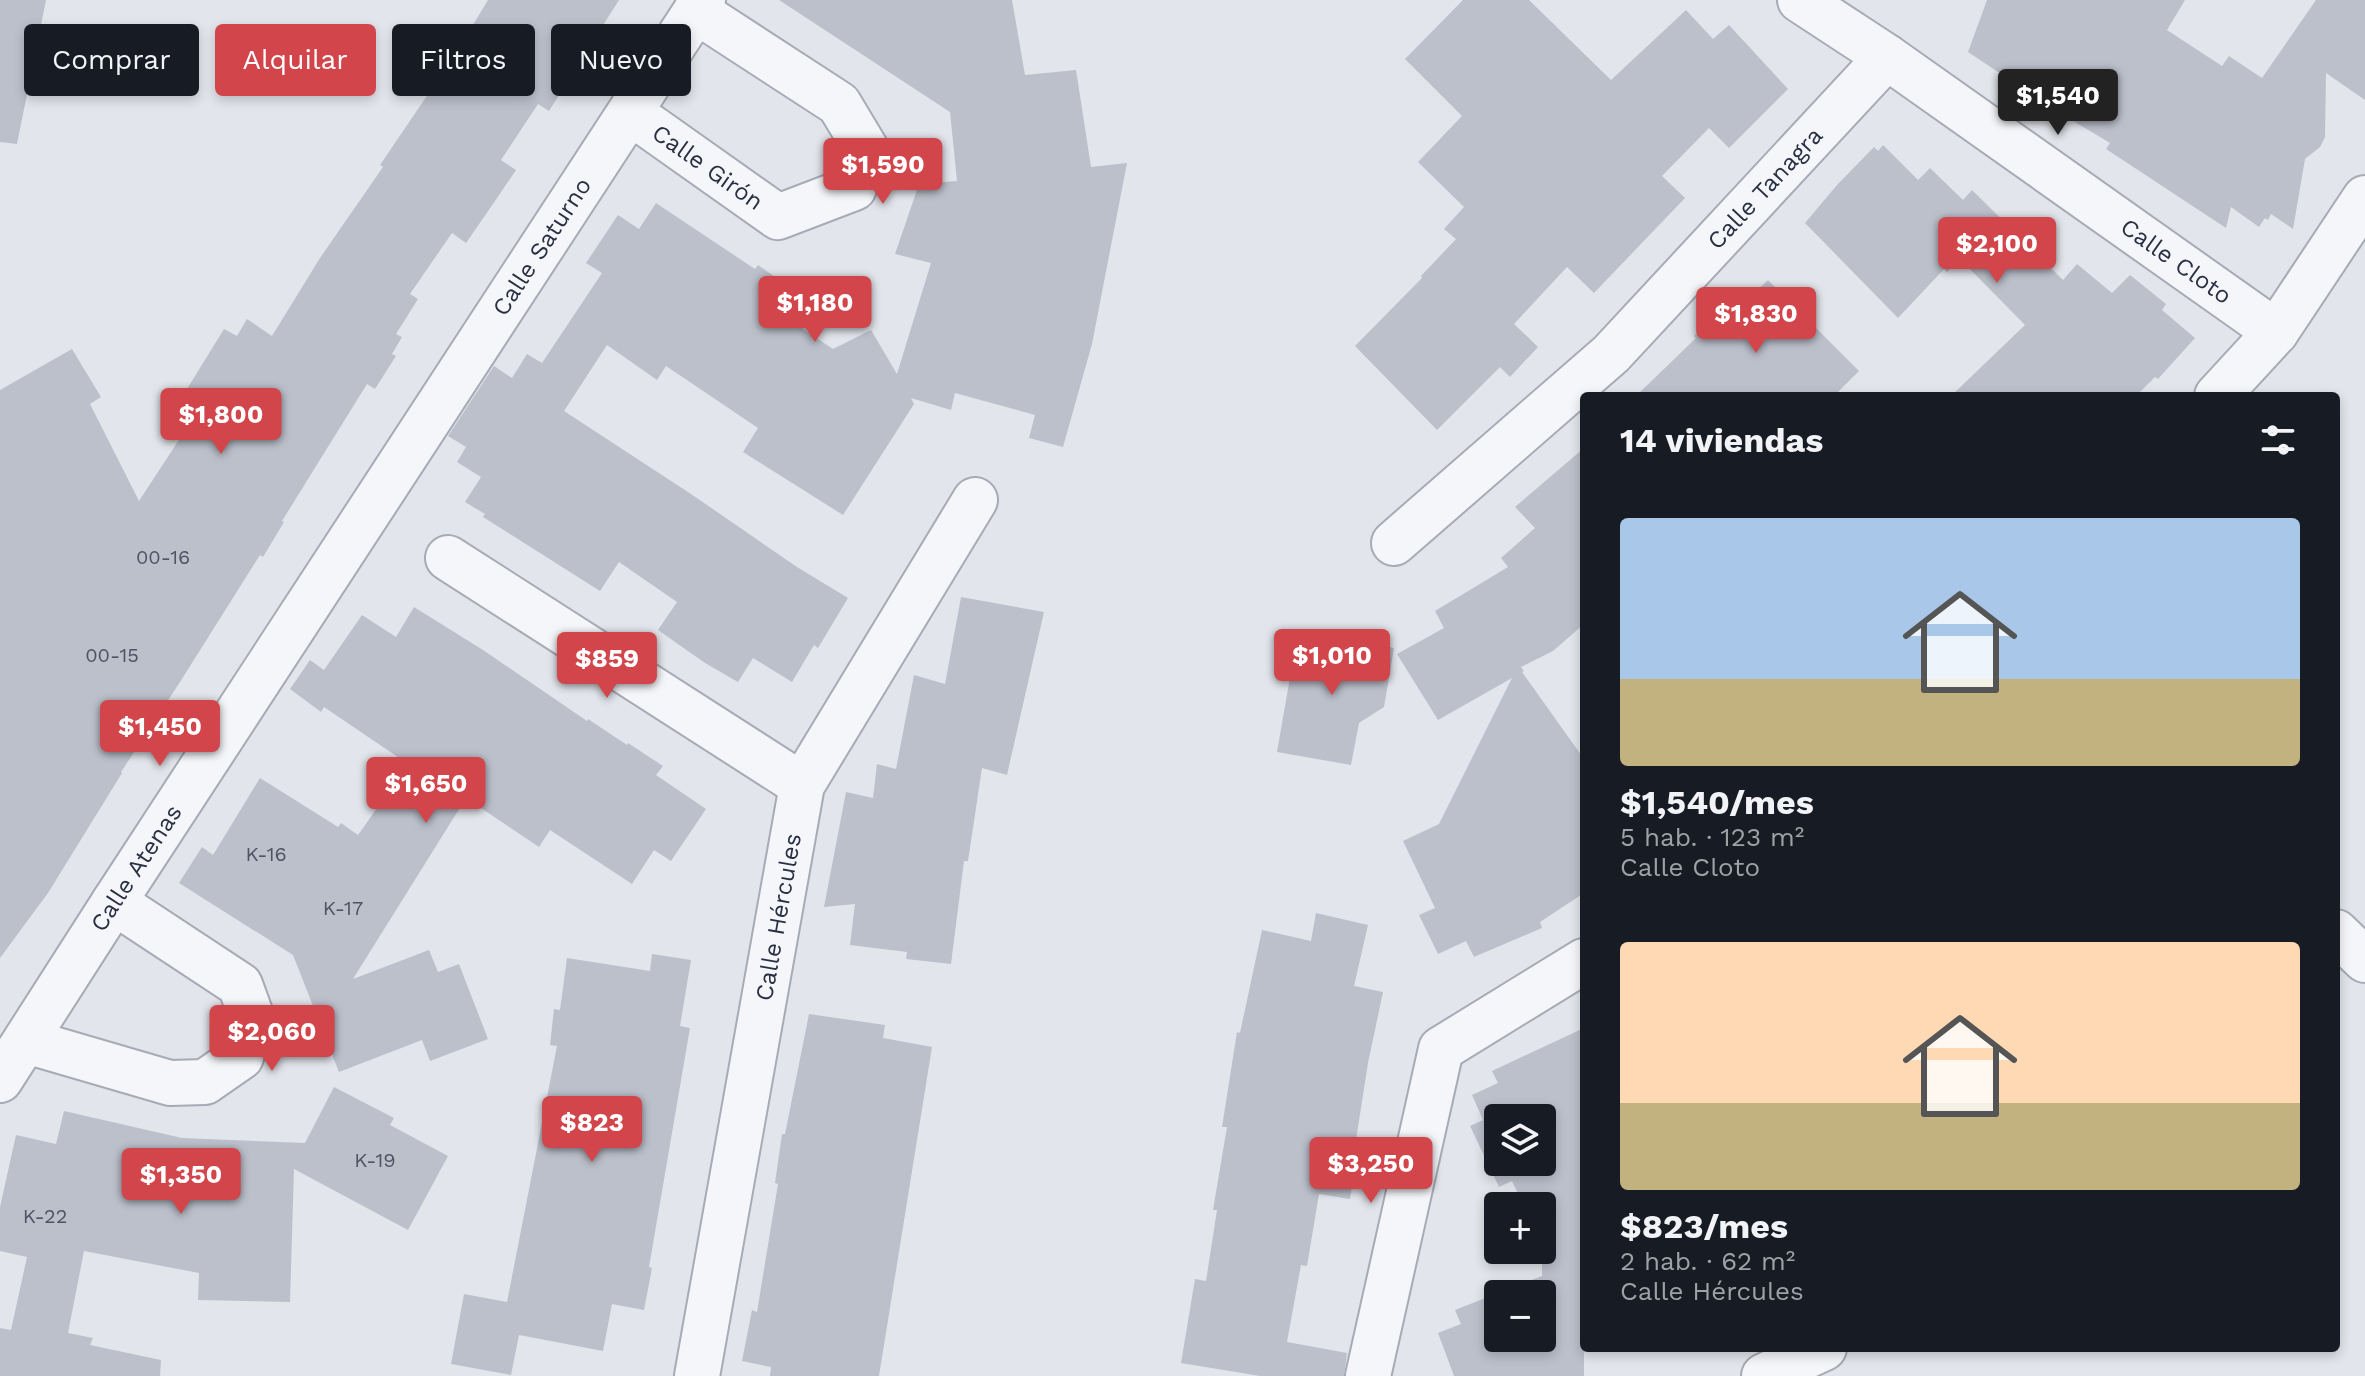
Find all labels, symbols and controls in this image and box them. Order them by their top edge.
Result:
chip: Comprar [24,24,199,96]
chip: Alquilar [215,24,376,96]
chip: Filtros [392,24,535,96]
chip: Nuevo [551,24,691,96]
pin: $1,540 [1993,69,2123,137]
text: $1,540 [2016,80,2100,110]
street label: Calle Girón [647,119,769,216]
street label: Calle Tanagra [1702,122,1828,255]
pin: $1,590 [818,138,948,206]
text: $1,590 [841,149,925,179]
street label: Calle Saturno [487,172,597,321]
street label: Calle Cloto [2115,213,2237,310]
pin: $2,100 [1932,217,2062,285]
text: $2,100 [1956,228,2038,258]
pin: $1,180 [750,276,880,344]
text: $1,180 [776,287,854,317]
pin: $1,830 [1691,287,1821,355]
text: $1,830 [1714,298,1798,328]
pin: $1,800 [156,388,286,456]
text: $1,800 [178,399,264,429]
icon: filters [2256,418,2300,462]
text: 14 viviendas [1620,420,1823,460]
house number: 00-16 [136,545,190,569]
icon: home [1888,570,2032,714]
pin: $1,010 [1267,629,1397,697]
pin: $859 [560,632,654,700]
text: $1,010 [1292,640,1372,670]
house number: 00-15 [85,643,139,667]
text: $859 [575,643,639,673]
pin: $1,450 [95,700,225,768]
text: $1,450 [118,711,202,741]
pin: $1,650 [361,757,491,825]
text: $1,650 [384,768,468,798]
text: $1,540/mes [1620,782,1814,822]
street label: Calle Atenas [85,799,188,937]
text: 5 hab. · 123 m² [1620,822,1804,852]
street label: Calle Hércules [750,831,807,1003]
house number: K-16 [245,842,287,866]
text: Calle Cloto [1620,852,1760,882]
house number: K-17 [323,896,363,920]
icon: home [1888,994,2032,1138]
pin: $2,060 [207,1005,337,1073]
text: $2,060 [228,1016,316,1046]
pin: $823 [545,1096,639,1164]
map controls [1484,1104,1556,1352]
button: layers [1484,1104,1556,1176]
text: $823 [560,1107,624,1137]
pin: $3,250 [1306,1137,1436,1205]
pin: $1,350 [116,1148,246,1216]
house number: K-19 [354,1148,396,1172]
text: $3,250 [1327,1148,1415,1178]
text: $1,350 [140,1159,222,1189]
button: + [1484,1192,1556,1264]
house number: K-22 [23,1204,67,1228]
text: $823/mes [1620,1206,1788,1246]
text: 2 hab. · 62 m² [1620,1246,1795,1276]
text: Calle Hércules [1620,1276,1804,1306]
button: − [1484,1280,1556,1352]

